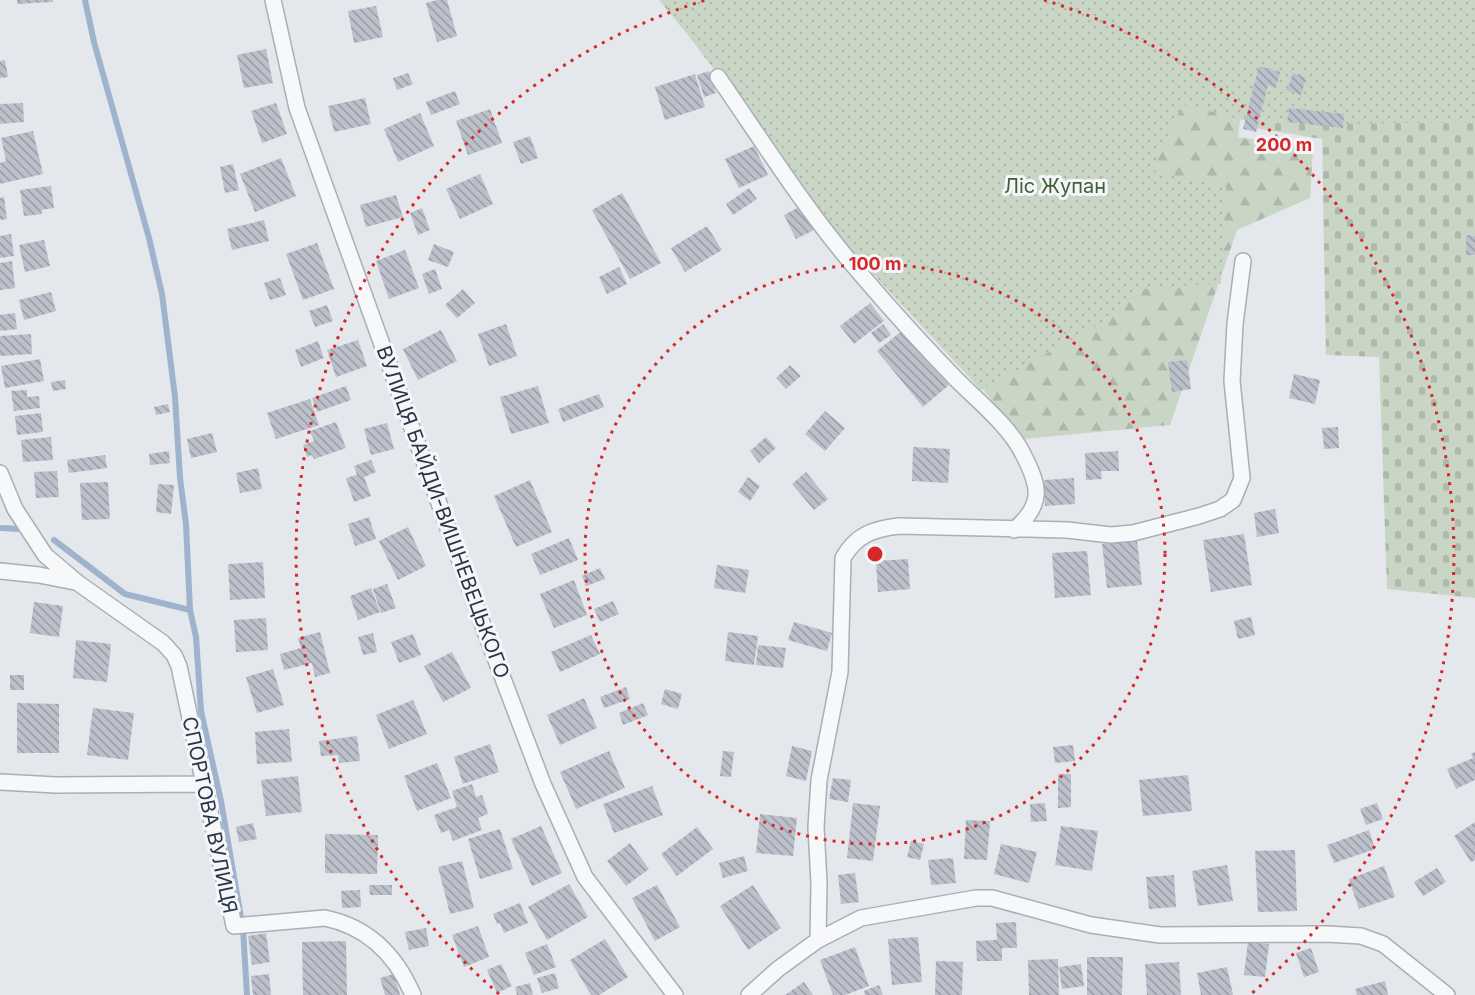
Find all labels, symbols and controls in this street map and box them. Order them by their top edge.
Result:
text: 200 m [1256,134,1312,155]
park label: Ліс Жупан [1004,174,1106,198]
text: 100 m [849,253,901,274]
street label: ВУЛИЦЯ БАЙДИ-ВИШНЕВЕЦЬКОГО [372,342,515,682]
centre of rings [865,544,885,564]
street label: СПОРТОВА ВУЛИЦЯ [177,714,243,916]

